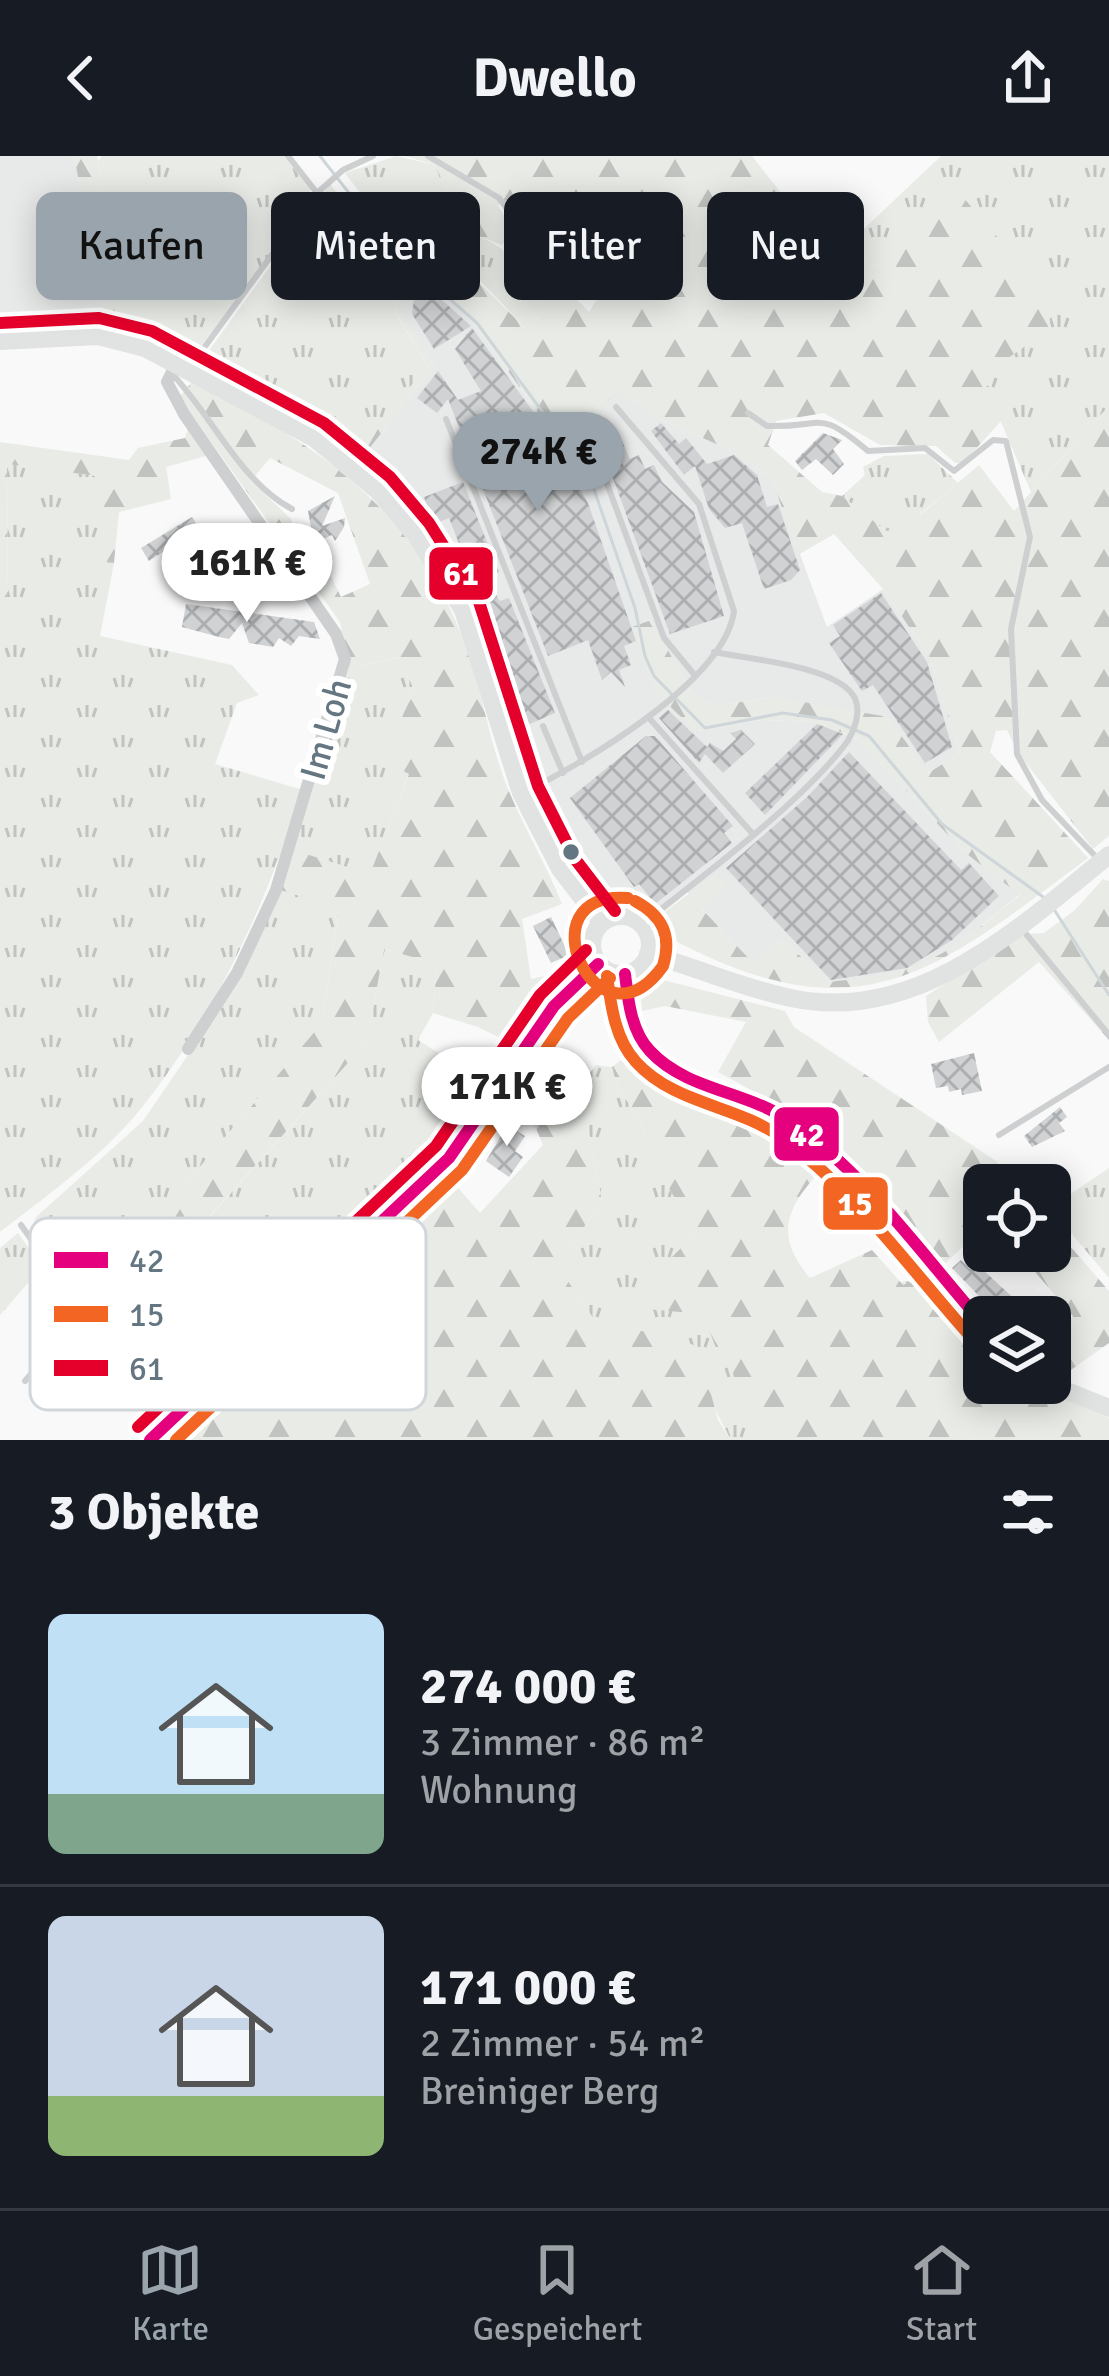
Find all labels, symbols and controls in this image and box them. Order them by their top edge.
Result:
icon: back [48,45,114,111]
text: Dwello [472,45,637,112]
icon: share [995,45,1061,111]
chip: Kaufen [36,192,247,300]
chip: Mieten [271,192,480,300]
chip: Filter [504,192,683,300]
chip: Neu [707,192,864,300]
pin: 274K € [440,412,636,514]
text: 274K € [479,427,597,475]
pin: 161K € [149,523,345,625]
text: 161K € [188,538,306,586]
line badge: 61 [427,545,495,602]
text: 61 [443,554,479,595]
street label: Im Loh [291,674,362,785]
unlabelled marker [560,841,582,863]
pin: 171K € [409,1047,605,1149]
text: 171K € [448,1062,566,1110]
line badge: 42 [772,1105,841,1163]
text: 42 [789,1115,825,1156]
map controls [963,1164,1071,1404]
button: locate [963,1164,1071,1272]
line badge: 15 [821,1175,890,1232]
text: 15 [837,1184,873,1225]
legend [30,1218,426,1410]
text: 42 [129,1241,165,1282]
text: 15 [129,1295,165,1336]
button: layers [963,1296,1071,1404]
text: 61 [129,1349,165,1390]
icon: filters [995,1479,1061,1545]
text: 3 Objekte [48,1481,260,1544]
text: 274 000 € [420,1655,635,1718]
icon: home [144,1662,288,1806]
text: 3 Zimmer · 86 m² [420,1718,705,1766]
text: Wohnung [420,1766,578,1814]
text: 171 000 € [420,1956,635,2019]
icon: home [144,1964,288,2108]
text: 2 Zimmer · 54 m² [420,2019,705,2067]
text: Breiniger Berg [420,2067,659,2115]
tab: Karte [132,2237,209,2350]
tab: Gespeichert [473,2237,642,2350]
tab: Start [906,2237,977,2350]

